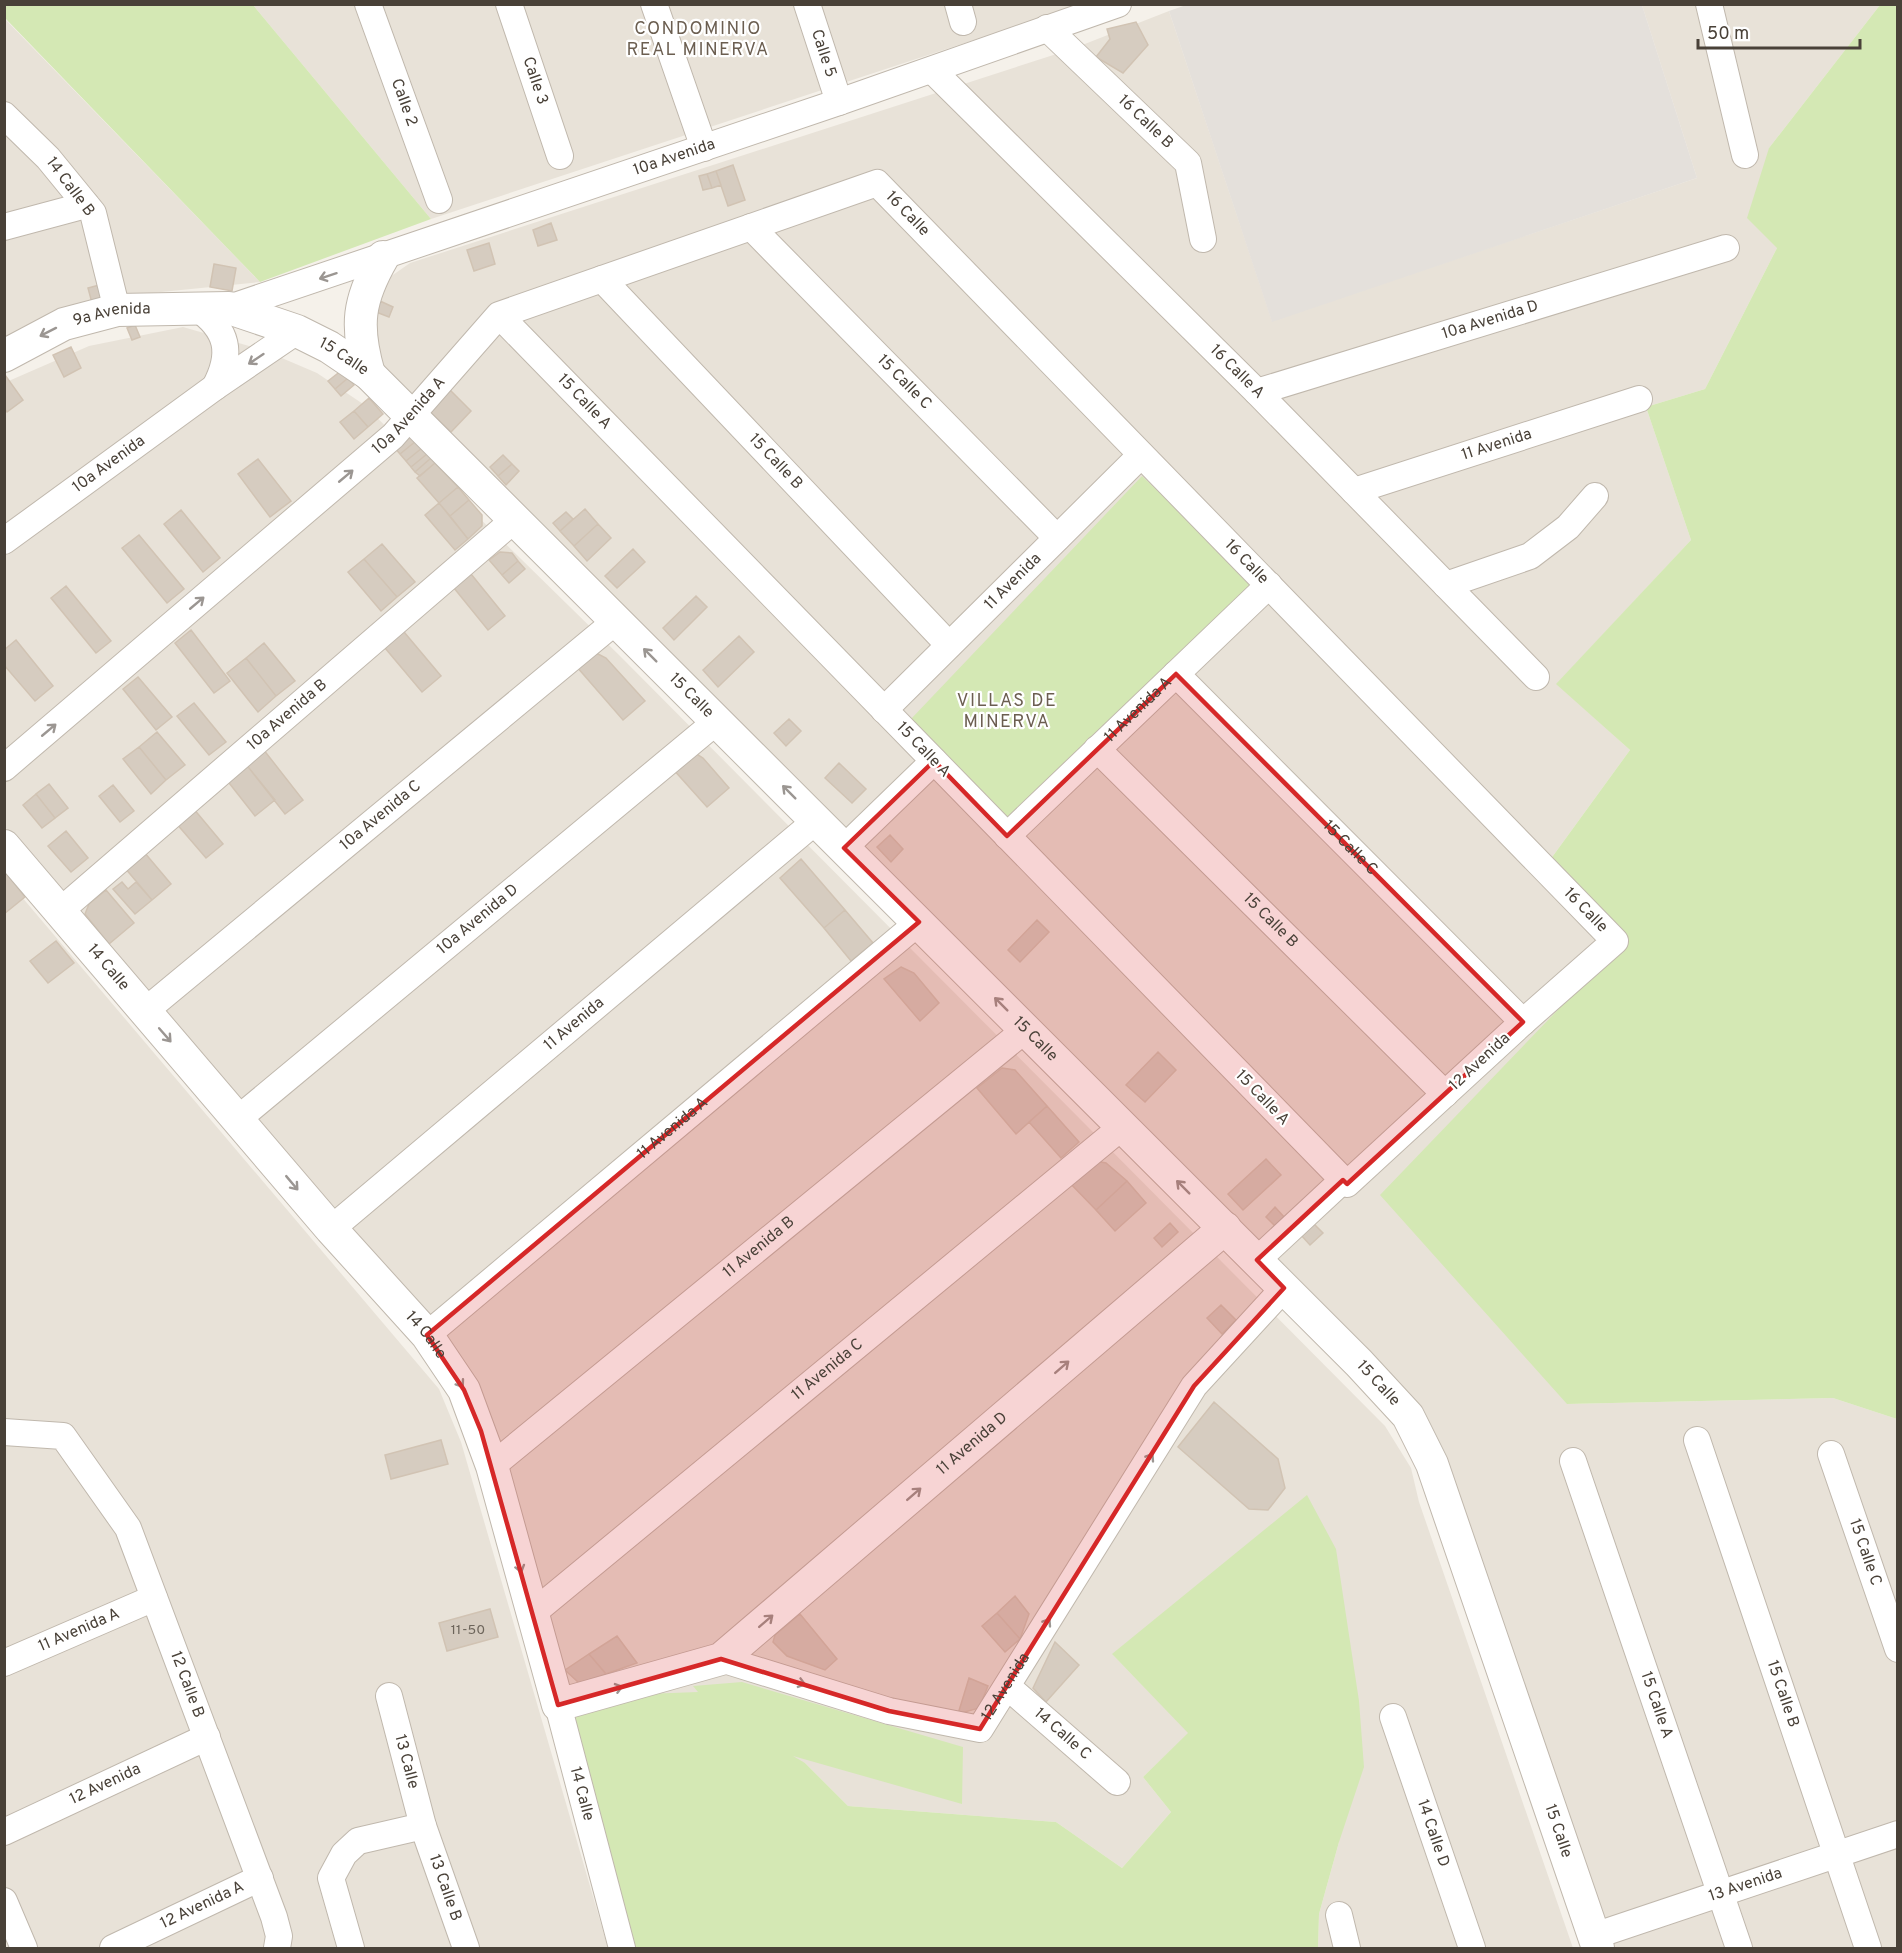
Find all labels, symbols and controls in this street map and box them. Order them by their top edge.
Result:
scale bar [1698,12,1860,50]
district label: CONDOMINIO REAL MINERVA [626,18,770,62]
text: 50 m [1707,23,1749,46]
street label: Calle 5 [806,27,840,80]
street label: Calle 3 [517,54,552,107]
street label: Calle 2 [386,76,422,129]
street label: 16 Calle B [1113,91,1177,153]
street label: 10a Avenida [631,135,718,181]
street label: 14 Calle B [41,153,99,221]
street label: 16 Calle [881,187,934,241]
one-way arrow [319,271,338,282]
street label: 10a Avenida D [1440,296,1541,345]
street label: 9a Avenida [71,299,151,331]
one-way arrow [40,327,58,339]
street label: 15 Calle [315,334,372,381]
street label: 16 Calle A [1205,341,1268,403]
street label: 15 Calle C [872,351,935,414]
one-way arrow [248,353,265,365]
street label: 15 Calle A [553,370,615,434]
street label: 10a Avenida A [368,373,450,459]
street label: 11 Avenida [1459,424,1534,466]
street label: 15 Calle B [744,430,807,494]
street label: 10a Avenida [69,431,149,498]
one-way arrow [338,470,354,483]
street label: 16 Calle [1220,536,1273,589]
street label: 11 Avenida [980,549,1046,614]
one-way arrow [189,596,204,610]
one-way arrow [643,647,658,662]
street label: 15 Calle [664,669,718,722]
street label: 11 Avenida A [1100,673,1177,747]
street label: 10a Avenida B [243,675,332,755]
district label: VILLAS DE MINERVA [957,690,1057,734]
street label: 15 Calle A [892,718,954,782]
one-way arrow [41,723,56,737]
street label: 10a Avenida C [336,776,425,855]
one-way arrow [781,785,796,799]
street label: 15 Calle C [1318,816,1381,880]
street label: 10a Avenida D [433,880,523,959]
street label: 16 Calle [1559,884,1612,937]
street label: 15 Calle B [1238,889,1302,952]
street label: 14 Calle [82,940,133,995]
street label: 11 Avenida [540,993,609,1055]
one-way arrow [993,997,1008,1012]
street label: 15 Calle [1008,1013,1062,1066]
one-way arrow [158,1027,172,1042]
street label: 12 Avenida [1445,1029,1515,1095]
street label: 15 Calle A [1231,1066,1293,1130]
street label: 11 Avenida A [633,1093,713,1164]
one-way arrow [285,1175,298,1191]
one-way arrow [1176,1179,1191,1194]
street label: 11 Avenida B [719,1212,799,1283]
street label: 14 Calle [401,1307,450,1363]
street label: 11 Avenida C [788,1335,867,1405]
street label: 15 Calle [1352,1356,1404,1411]
one-way arrow [1054,1360,1069,1374]
one-way arrow [452,1371,464,1387]
street label: 11 Avenida D [933,1408,1012,1480]
one-way arrow [1142,1453,1154,1470]
one-way arrow [906,1487,921,1501]
street label: 15 Calle C [1844,1516,1886,1589]
one-way arrow [514,1554,526,1573]
street label: 11 Avenida A [36,1604,123,1657]
one-way arrow [758,1614,773,1628]
one-way arrow [1039,1619,1051,1635]
house number: 11-50 [451,1622,485,1639]
street label: 12 Calle B [165,1648,208,1721]
street label: 12 Avenida [977,1649,1035,1725]
street label: 15 Calle B [1762,1658,1803,1730]
street label: 15 Calle A [1636,1669,1677,1741]
one-way arrow [787,1678,806,1689]
one-way arrow [604,1683,623,1694]
street label: 14 Calle C [1030,1704,1095,1765]
street label: 13 Calle [390,1733,423,1791]
street label: 12 Avenida [67,1759,144,1810]
street label: 14 Calle [565,1765,598,1823]
street label: 14 Calle D [1412,1797,1454,1870]
street label: 15 Calle [1539,1802,1576,1861]
street label: 13 Calle B [424,1852,466,1924]
street label: 13 Avenida [1706,1863,1785,1907]
street label: 12 Avenida A [157,1877,248,1934]

